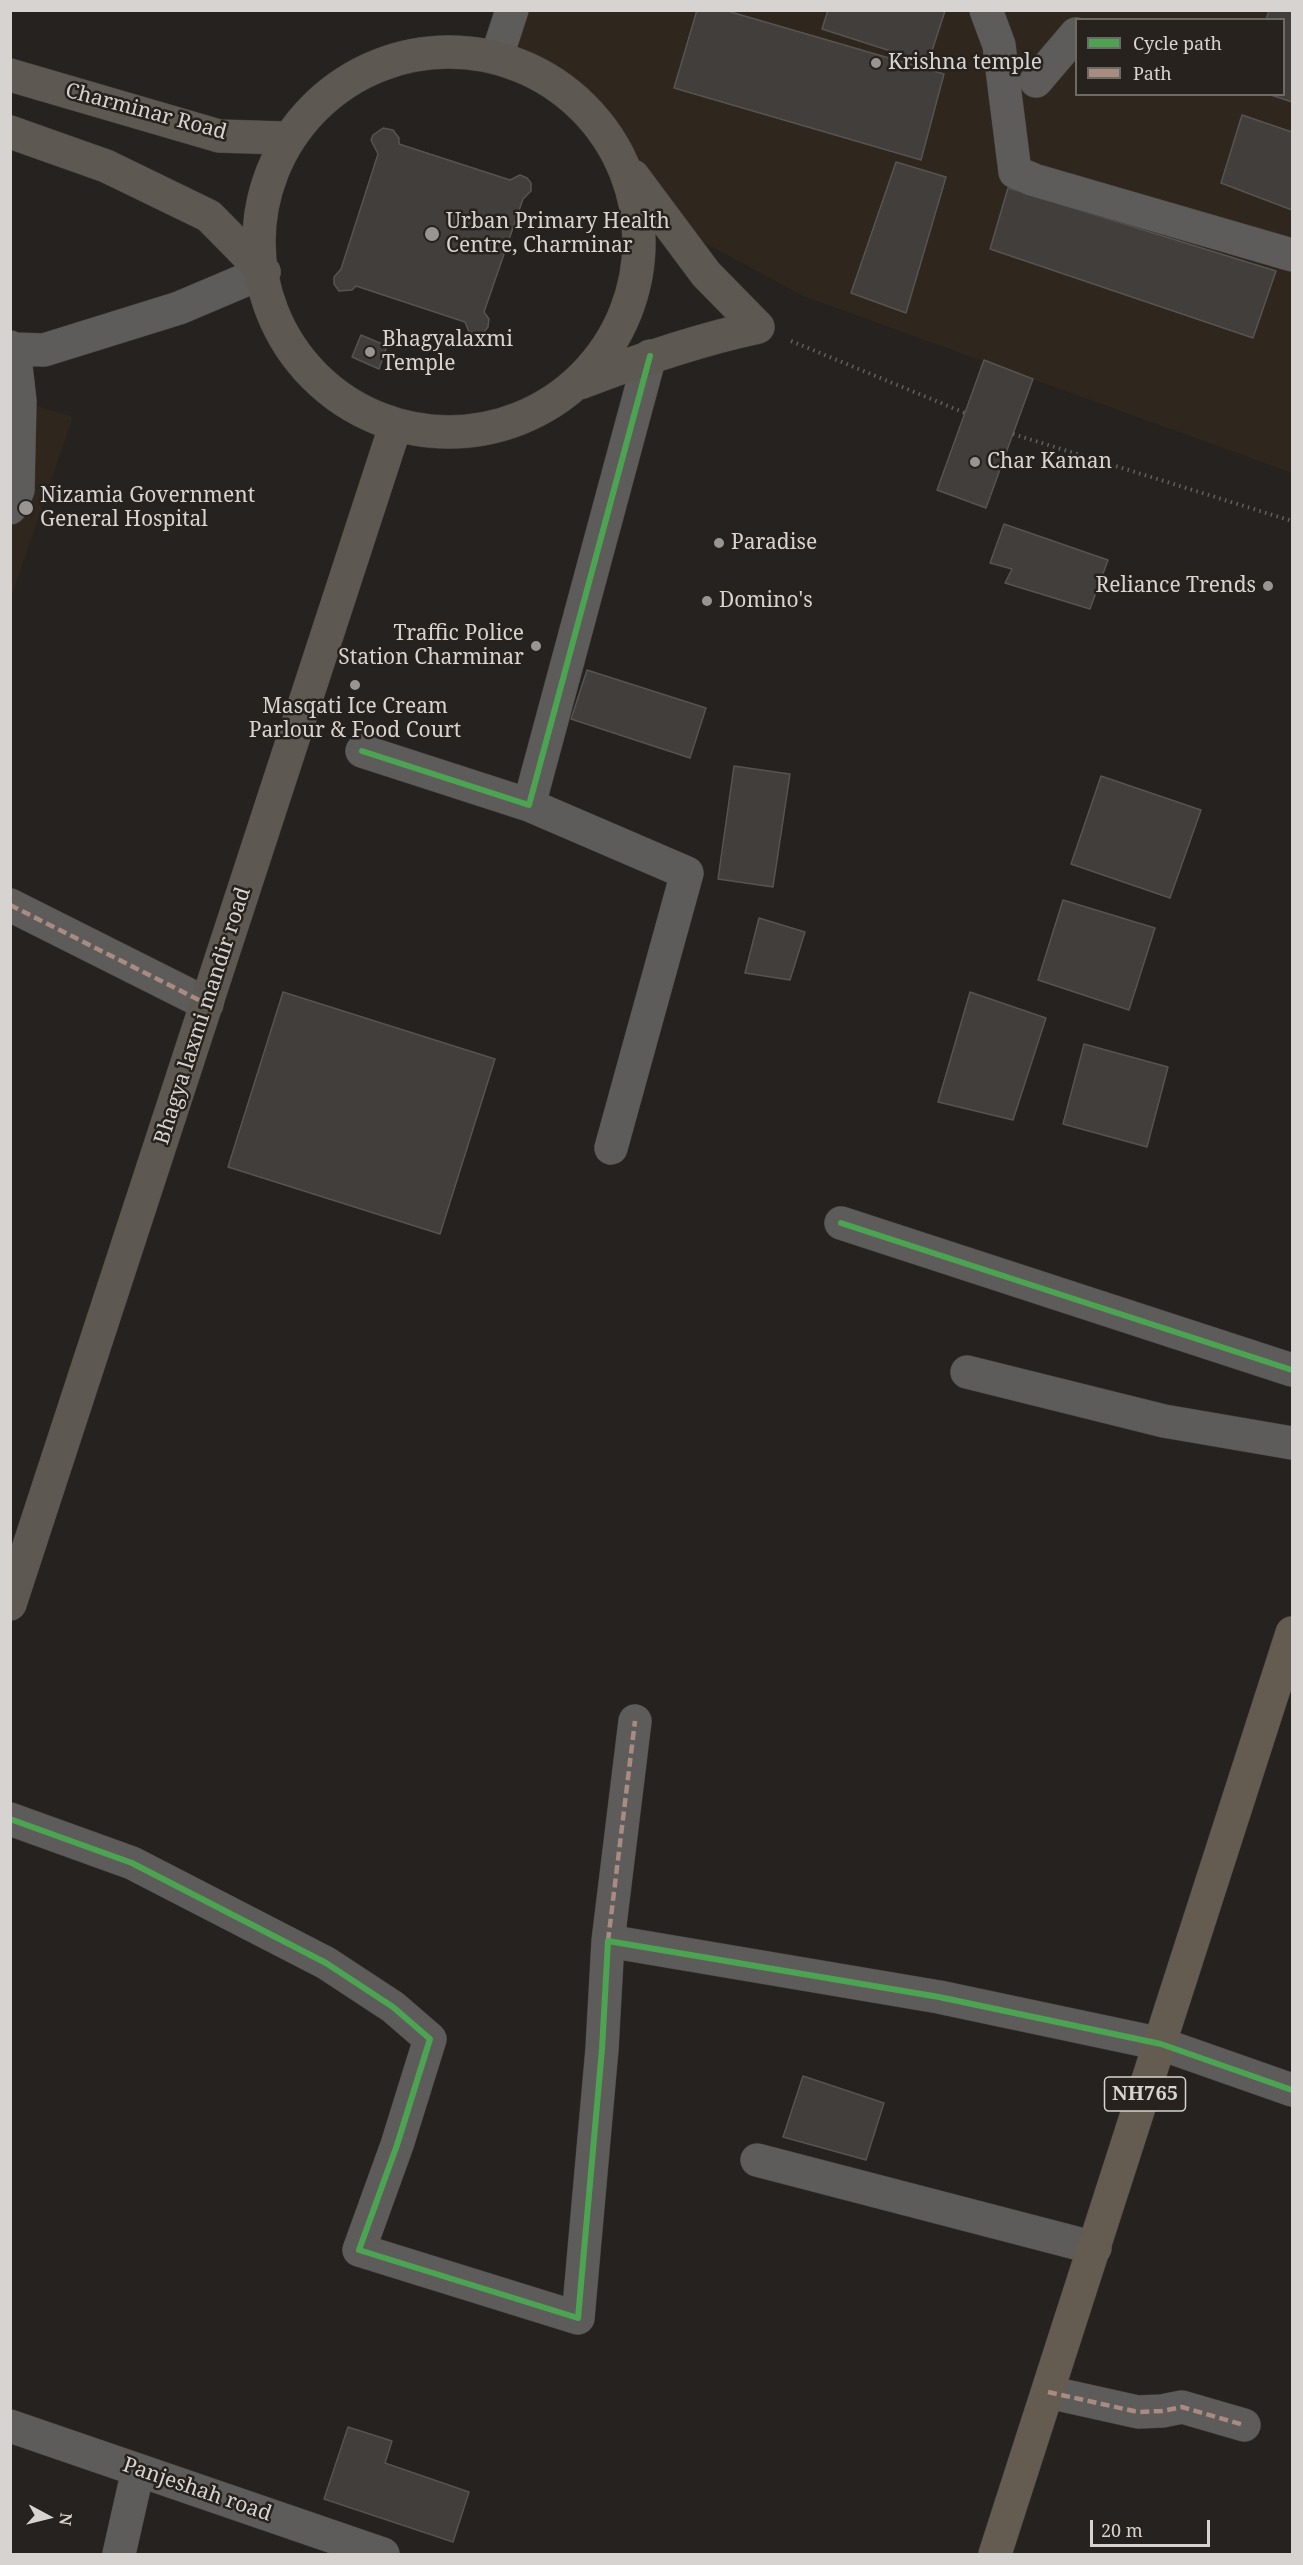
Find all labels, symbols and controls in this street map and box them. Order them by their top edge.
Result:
legend [1075,18,1285,96]
text: Cycle path [1133,31,1222,55]
place label: Krishna temple [888,50,1042,76]
marker: Krishna temple [869,56,883,70]
text: Path [1133,61,1172,85]
street label: Charminar Road [63,78,229,146]
place label: Urban Primary Health Centre, Charminar [446,209,670,259]
marker: Urban Primary Health Centre, Charminar [423,225,441,243]
place label: Bhagyalaxmi Temple [382,327,513,377]
marker: Bhagyalaxmi Temple [363,345,377,359]
place label: Char Kaman [987,449,1112,475]
marker: Char Kaman [968,455,982,469]
place label: Nizamia Government General Hospital [40,483,255,533]
marker: Nizamia Government General Hospital [17,499,35,517]
place label: Paradise [731,530,817,556]
marker: Paradise [712,536,726,550]
place label: Reliance Trends [1095,573,1256,599]
marker: Reliance Trends [1261,579,1275,593]
place label: Domino's [719,588,813,614]
marker: Domino's [700,594,714,608]
place label: Traffic Police Station Charminar [338,621,524,671]
marker: Traffic Police Station Charminar [529,639,543,653]
marker: Masqati Ice Cream Parlour & Food Court [348,678,362,692]
place label: Masqati Ice Cream Parlour & Food Court [249,694,461,744]
street label: Bhagya laxmi mandir road [149,884,257,1148]
road number: NH765 [1104,2077,1186,2111]
street label: Panjeshah road [119,2453,275,2527]
north arrow [18,2487,78,2547]
scale bar [1093,2508,1213,2546]
text: N [54,2512,78,2527]
text: 20 m [1101,2518,1143,2542]

